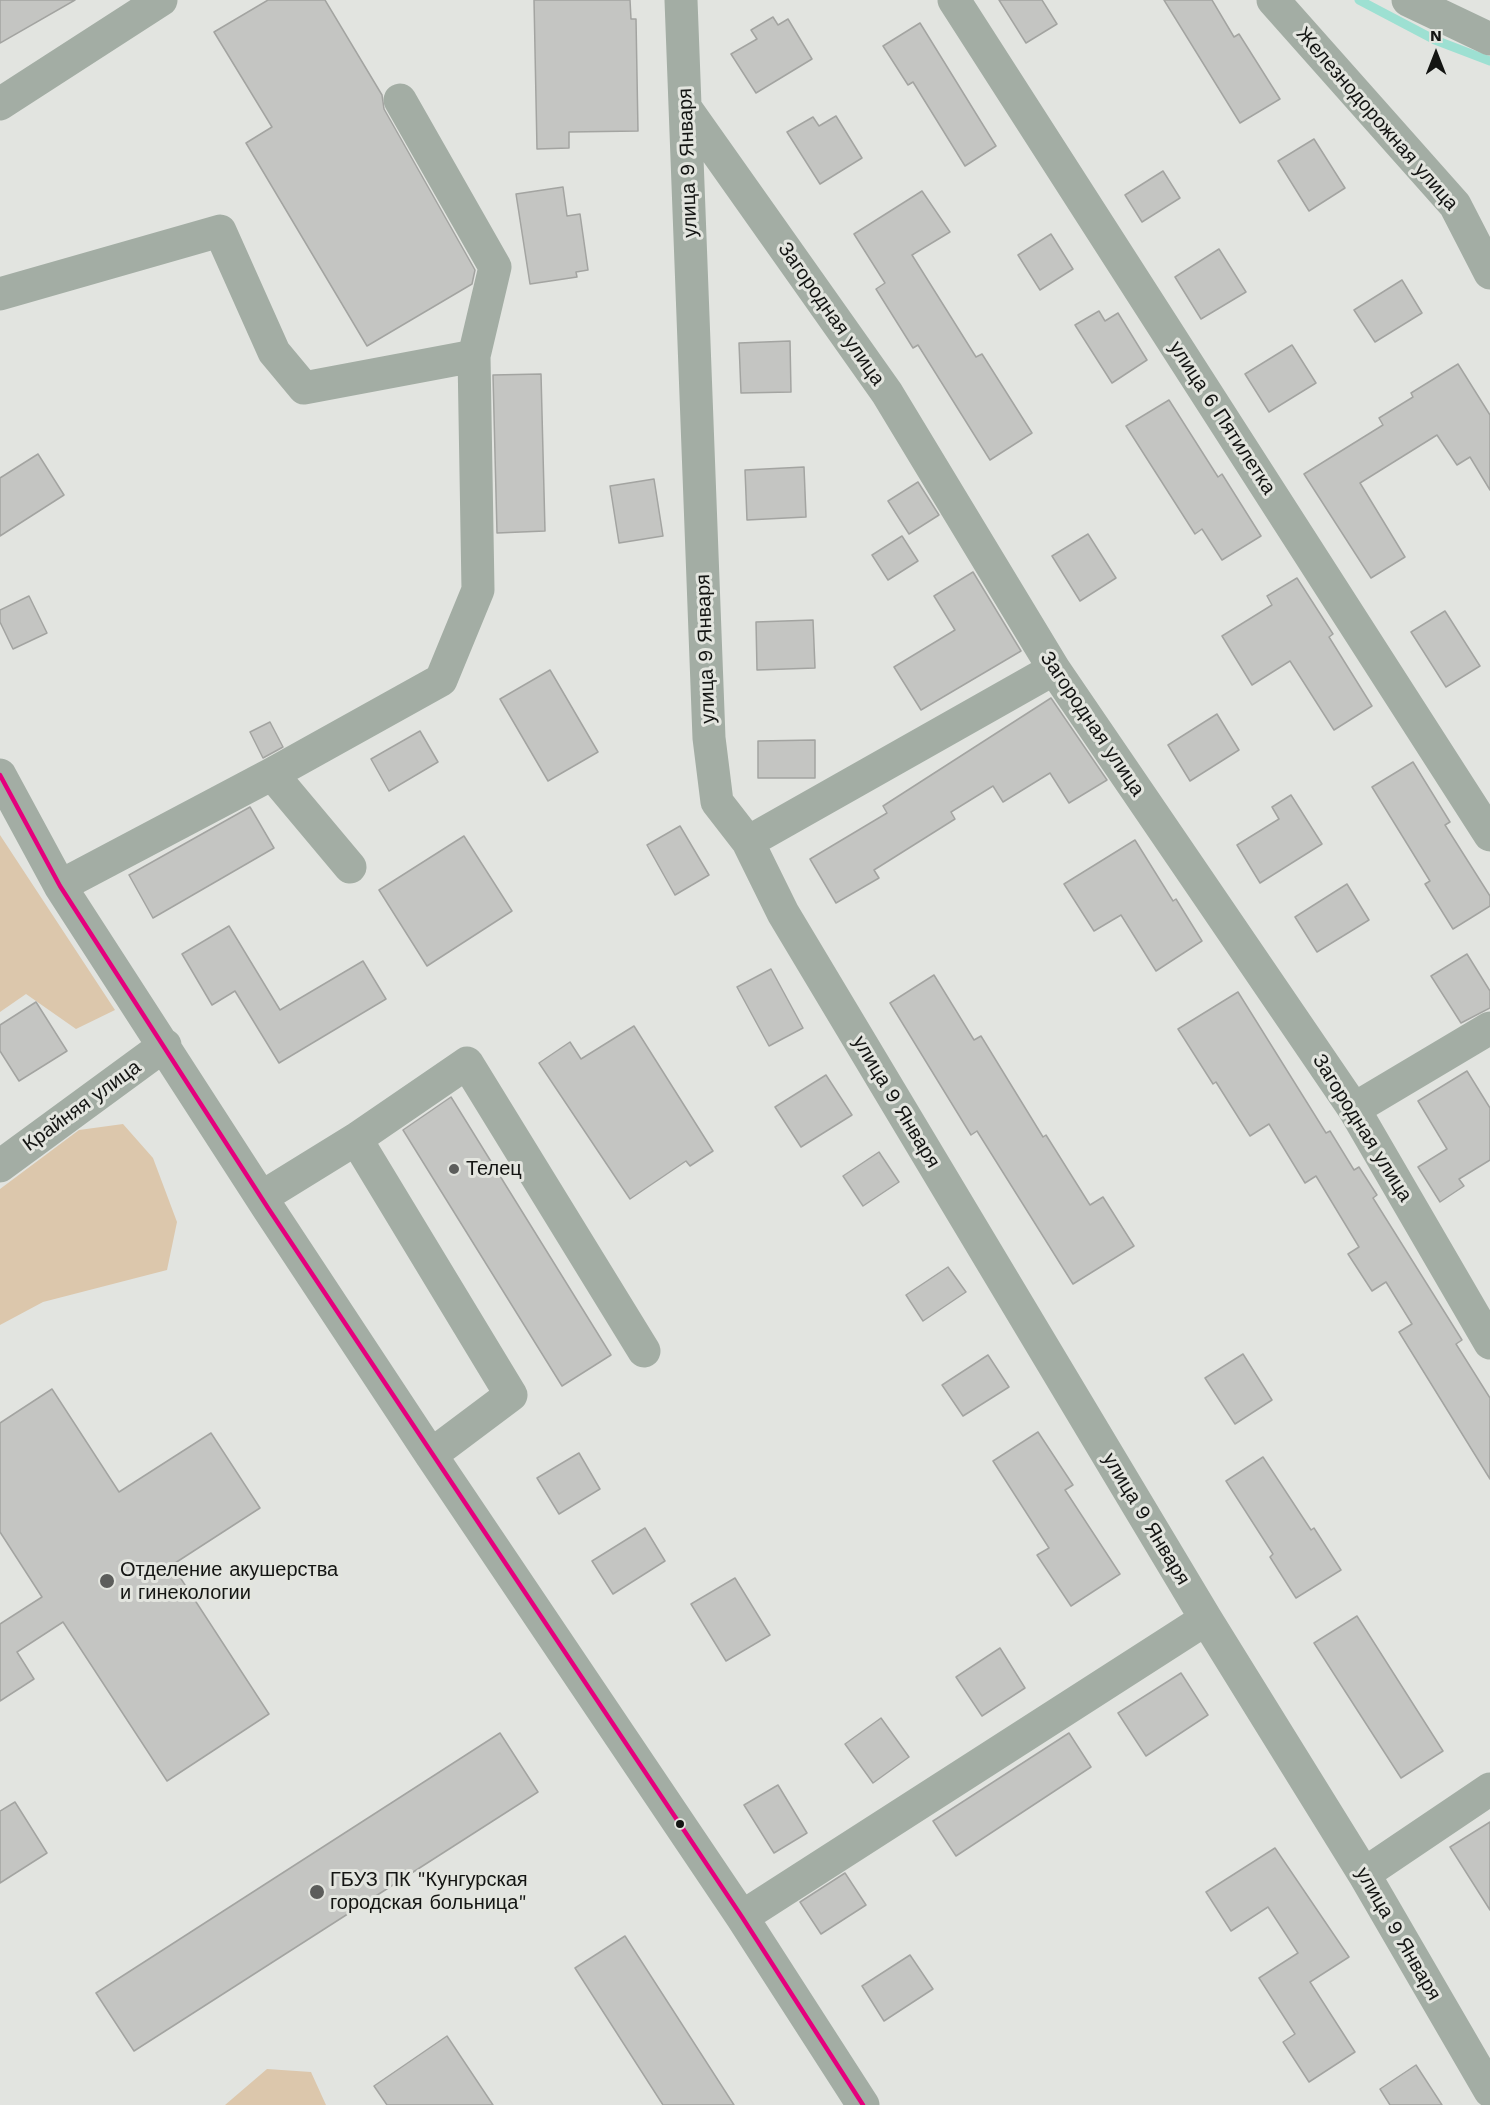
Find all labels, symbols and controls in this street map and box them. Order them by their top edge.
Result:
street label: Железнодорожная улица [1291,22,1463,216]
north arrow [1406,24,1466,84]
text: N [1430,26,1442,45]
street label: улица 9 Января [673,88,703,238]
street label: Загородная улица [773,238,889,390]
street label: улица 6 Пятилетка [1163,337,1281,499]
street label: улица 9 Января [691,574,721,724]
street label: Загородная улица [1035,647,1149,801]
street label: улица 9 Января [847,1032,945,1172]
street label: Загородная улица [1307,1050,1417,1206]
street label: Крайняя улица [18,1055,146,1157]
place label: Телец [466,1157,522,1181]
marker: Телец [447,1162,461,1176]
street label: улица 9 Января [1097,1449,1195,1589]
place label: Отделение акушерства и гинекологии [120,1558,338,1605]
marker: Отделение акушерства и гинекологии [98,1572,116,1590]
unlabelled marker [674,1818,686,1830]
street label: улица 9 Января [1350,1863,1446,2005]
place label: ГБУЗ ПК "Кунгурская городская больница" [330,1868,528,1915]
marker: ГБУЗ ПК "Кунгурская городская больница" [308,1883,326,1901]

